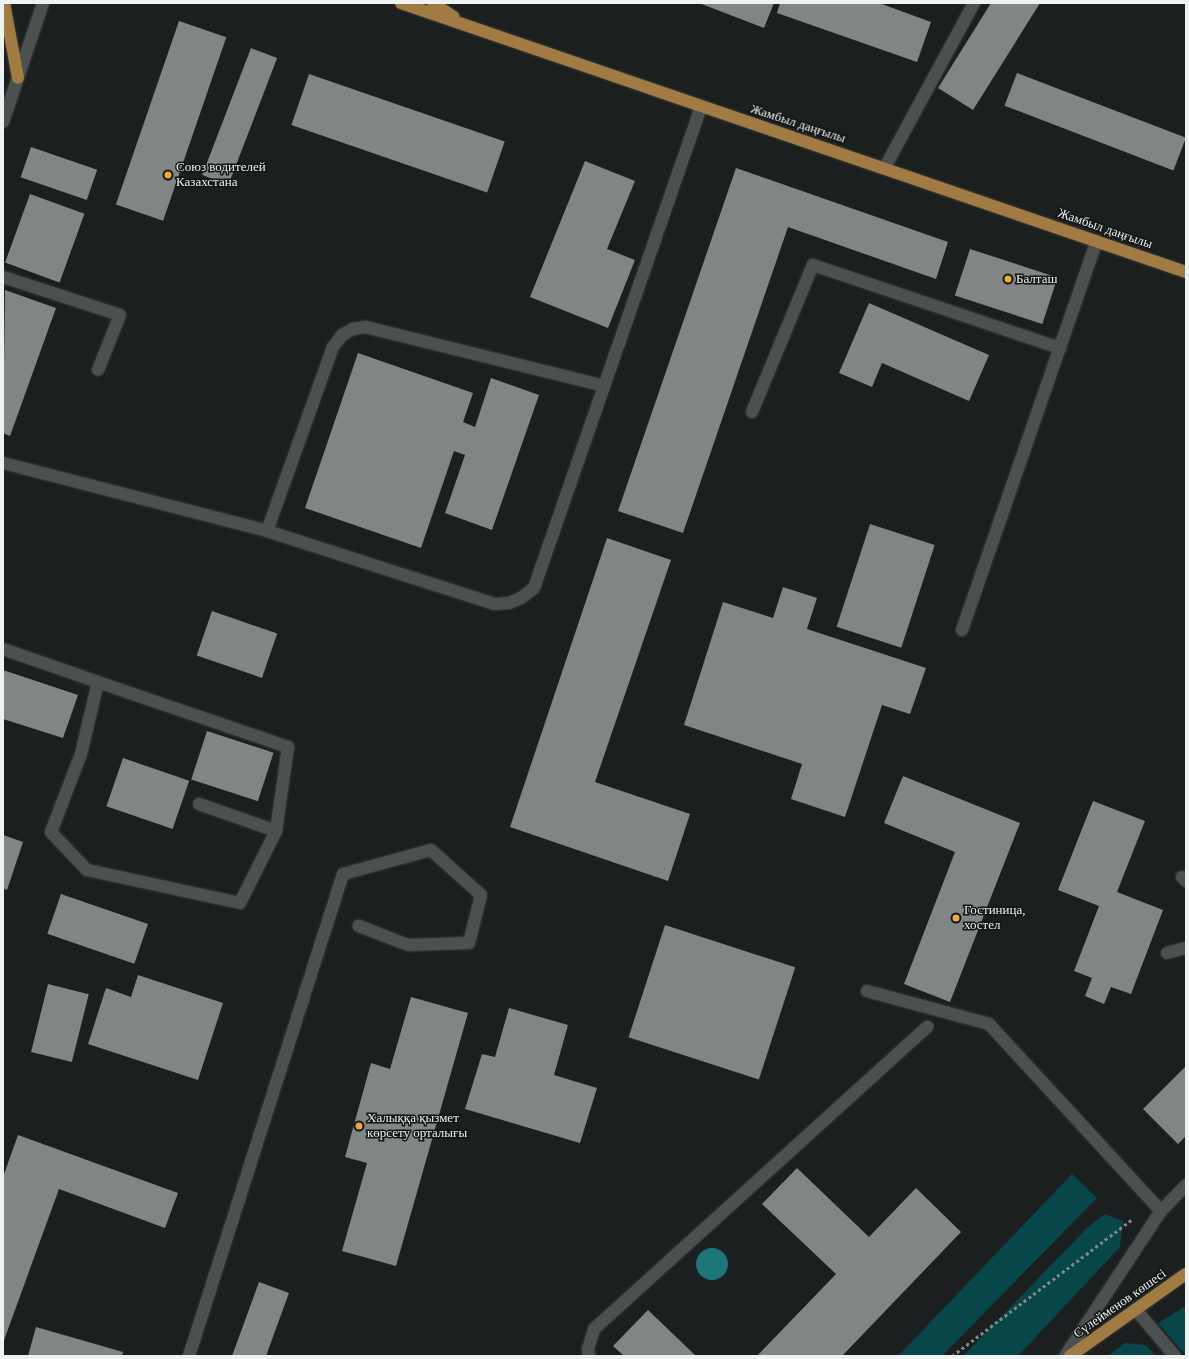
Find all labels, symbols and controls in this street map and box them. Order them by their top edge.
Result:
street label: Жамбыл даңғылы [748,101,848,147]
place label: Союз водителей Казахстана [176,160,266,191]
marker: Союз водителей Казахстана [163,170,173,180]
street label: Жамбыл даңғылы [1056,206,1154,252]
place label: Балташ [1016,271,1057,287]
marker: Балташ [1003,274,1013,284]
place label: Гостиница, хостел [964,903,1025,934]
marker: Гостиница, хостел [951,913,961,923]
place label: Халыққа қызмет көрсету орталығы [367,1111,467,1142]
marker: Халыққа қызмет көрсету орталығы [354,1121,364,1131]
street label: Сүлейменов көшесі [1071,1266,1169,1342]

